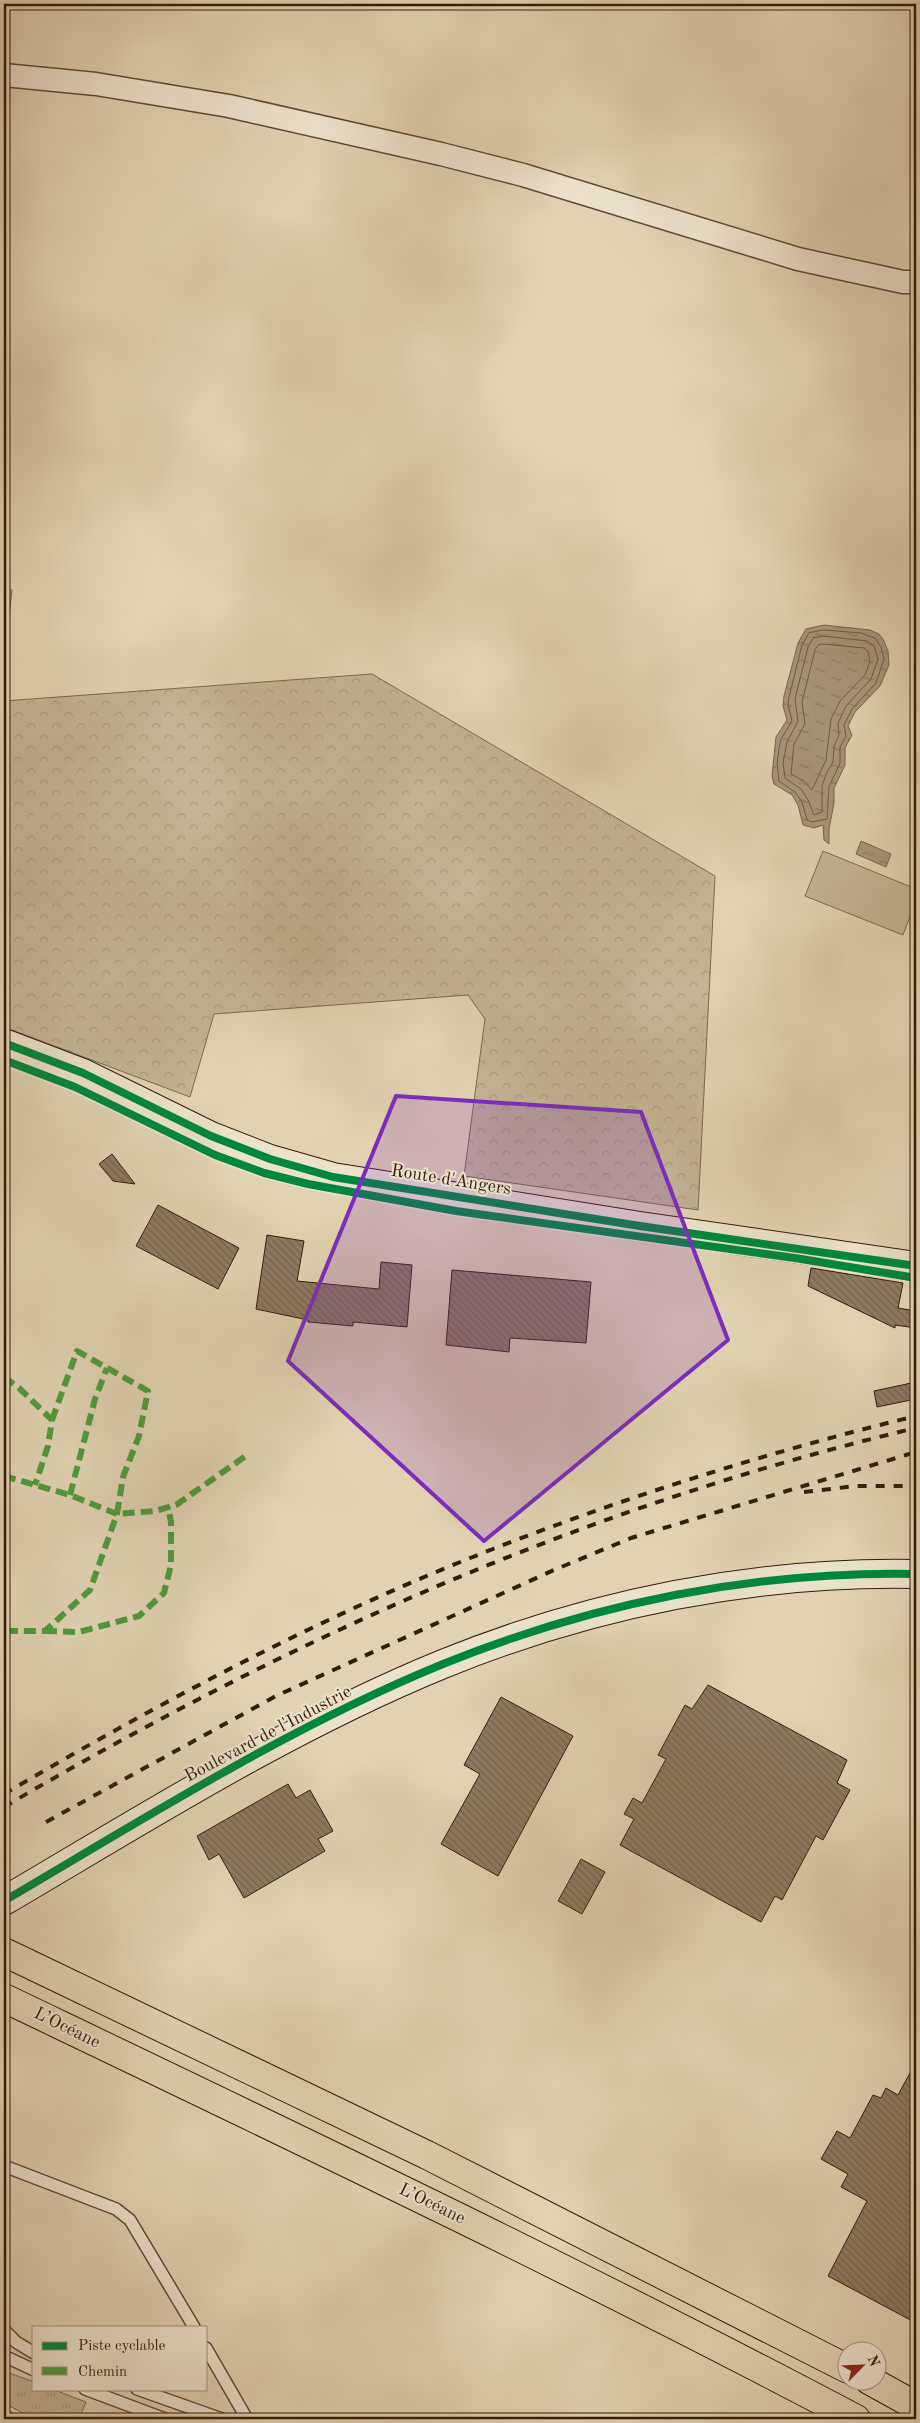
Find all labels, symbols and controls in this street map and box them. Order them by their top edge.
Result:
street label: Route d'Angers [390,1162,513,1198]
street label: Boulevard de l'Industrie [182,1682,354,1786]
street label: L’Océane [31,2004,103,2052]
street label: L’Océane [396,2180,468,2228]
legend [32,2326,208,2390]
text: Piste cyclable [78,2339,166,2354]
north arrow [838,2340,888,2390]
text: N [864,2353,882,2369]
text: Chemin [78,2365,127,2380]

